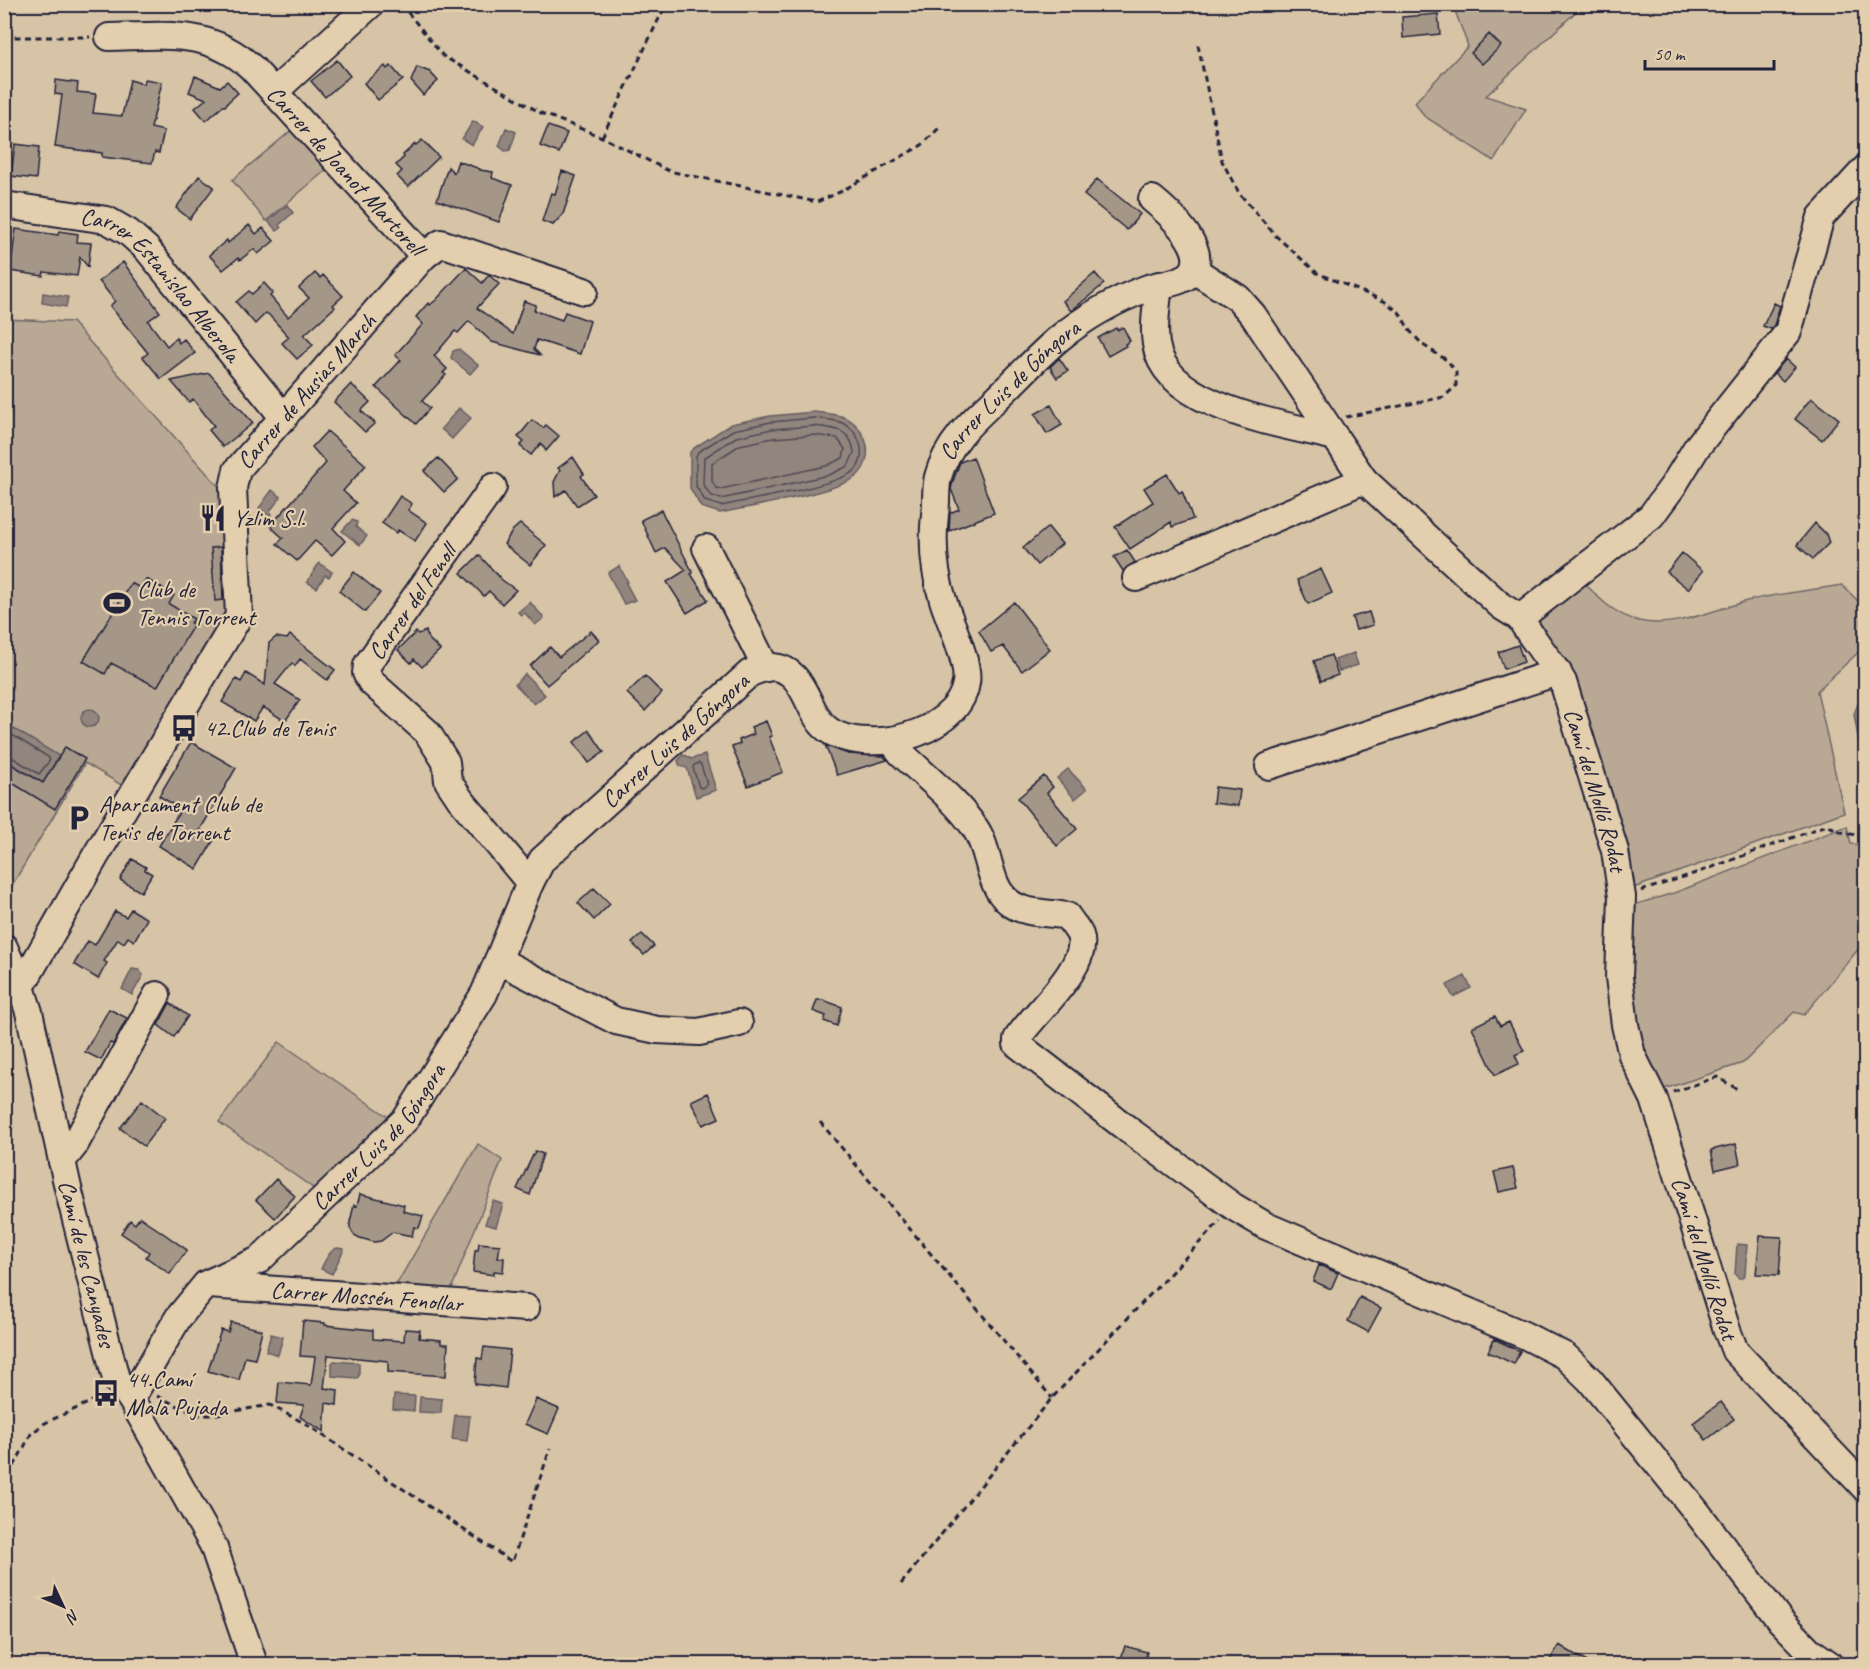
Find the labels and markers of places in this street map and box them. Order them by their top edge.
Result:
restaurant icon: Yzlim S.l. [198,503,228,533]
place label: Yzlim S.l. [233,503,305,533]
place label: Club de Tennis Torrent [137,574,257,632]
sports icon: Club de Tennis Torrent [102,588,132,618]
bus stop icon: 42.Club de Tenis [169,713,199,743]
place label: 42.Club de Tenis [204,713,337,743]
place label: Aparcament Club de Tenis de Torrent [99,789,264,847]
parking icon: Aparcament Club de Tenis de Torrent [64,803,94,833]
place label: 44.Camí Mala Pujada [126,1364,229,1422]
bus stop icon: 44.Camí Mala Pujada [91,1378,121,1408]

